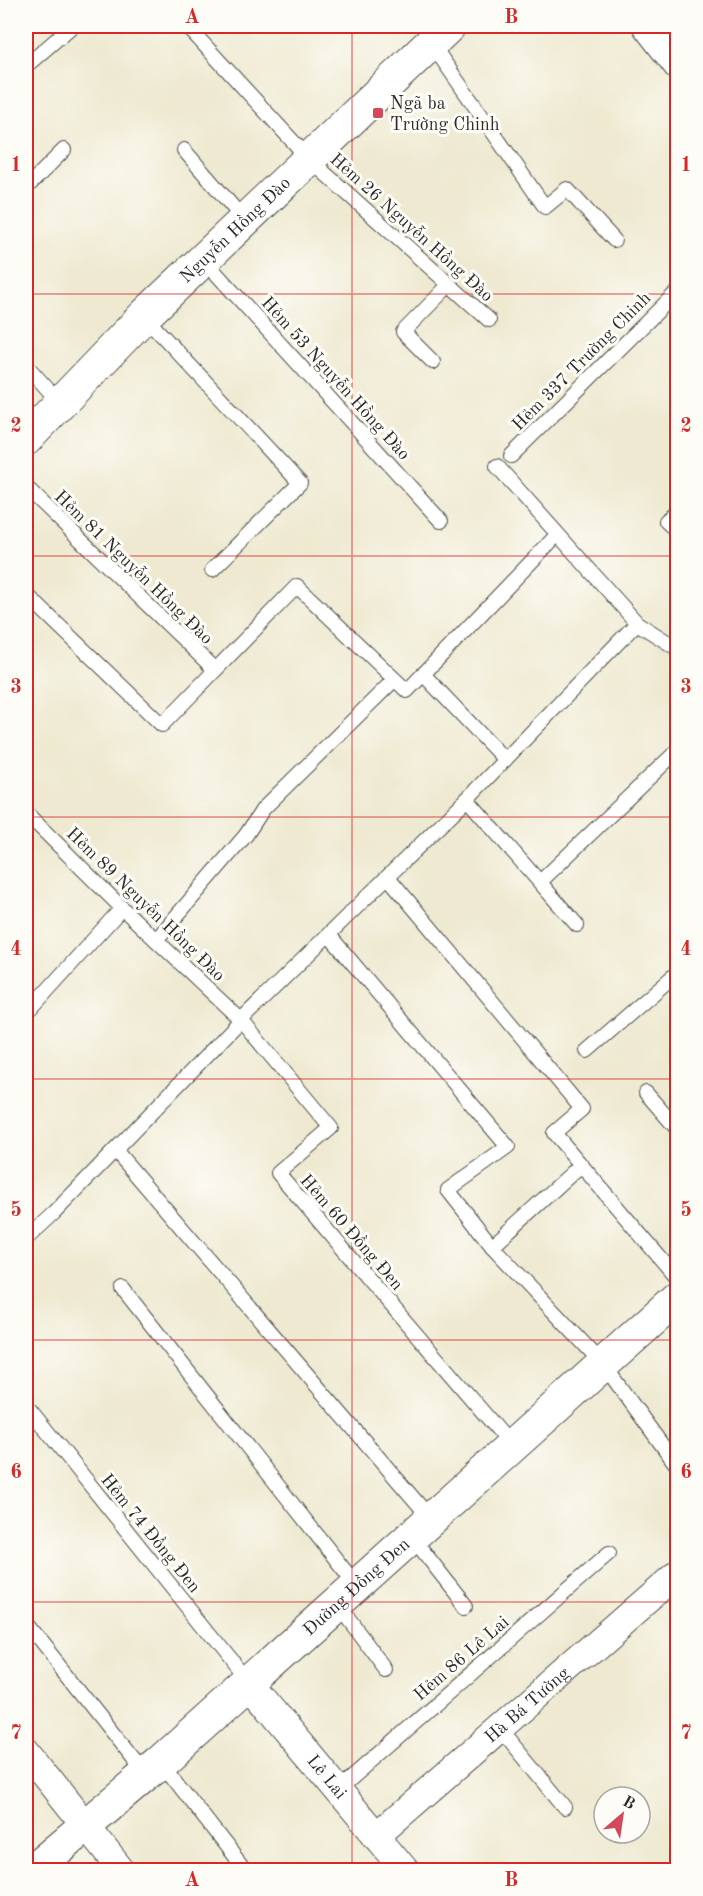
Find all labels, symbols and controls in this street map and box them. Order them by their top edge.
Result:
text: A [184,8,200,28]
text: B [504,8,518,28]
place label: Ngã ba Trường Chinh [390,95,500,134]
marker: Ngã ba Trường Chinh [371,106,385,120]
street label: Hẻm 26 Nguyễn Hồng Đào [326,148,498,306]
text: 1 [10,156,22,176]
text: 1 [680,156,692,176]
street label: Nguyễn Hồng Đào [177,174,294,287]
street label: Hẻm 337 Trường Chinh [509,289,655,434]
street label: Hẻm 53 Nguyễn Hồng Đào [257,292,415,464]
text: 2 [10,417,22,437]
text: 2 [680,417,692,437]
street label: Hẻm 81 Nguyễn Hồng Đào [51,485,218,648]
text: 3 [10,678,22,698]
text: 3 [680,678,692,698]
street label: Hẻm 89 Nguyễn Hồng Đào [63,822,230,985]
text: 4 [10,940,22,960]
text: 4 [680,940,692,960]
street label: Hẻm 60 Đồng Đen [296,1169,409,1294]
text: 5 [10,1200,22,1221]
text: 5 [680,1200,692,1221]
text: 6 [10,1463,22,1483]
text: 6 [680,1463,692,1483]
street label: Hẻm 74 Đồng Đen [97,1469,206,1597]
street label: Đường Đồng Đen [300,1535,414,1639]
street label: Hẻm 86 Lê Lai [411,1613,513,1705]
street label: Hà Bá Tường [482,1664,573,1747]
text: 7 [10,1724,22,1744]
text: 7 [680,1724,692,1744]
street label: Lê Lai [303,1752,350,1803]
north arrow [592,1785,652,1845]
text: B [619,1794,637,1813]
text: A [184,1871,200,1891]
text: B [504,1871,518,1891]

